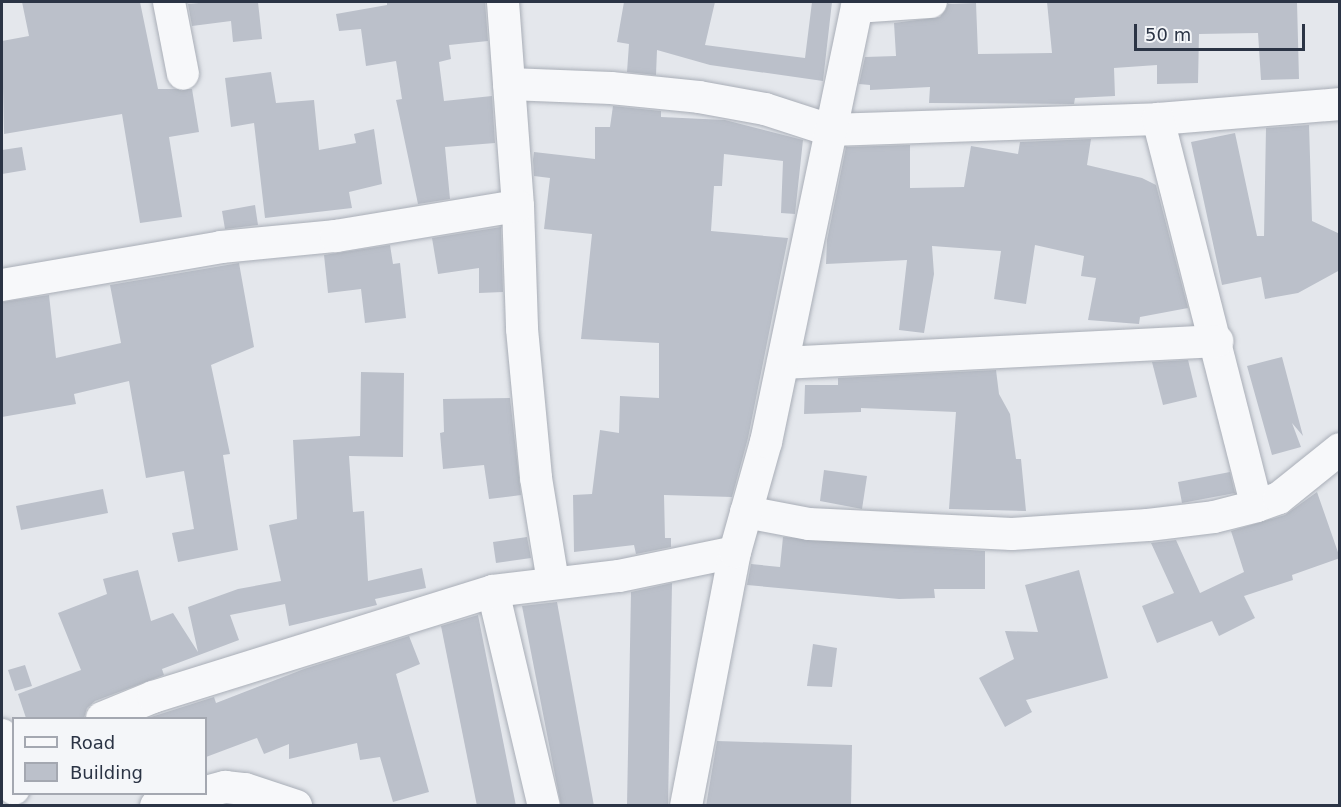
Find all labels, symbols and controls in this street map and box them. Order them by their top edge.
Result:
scale bar [1137,12,1308,50]
text: 50 m [1145,24,1191,45]
legend [12,717,207,795]
text: Road [70,732,115,753]
text: Building [70,762,143,783]

